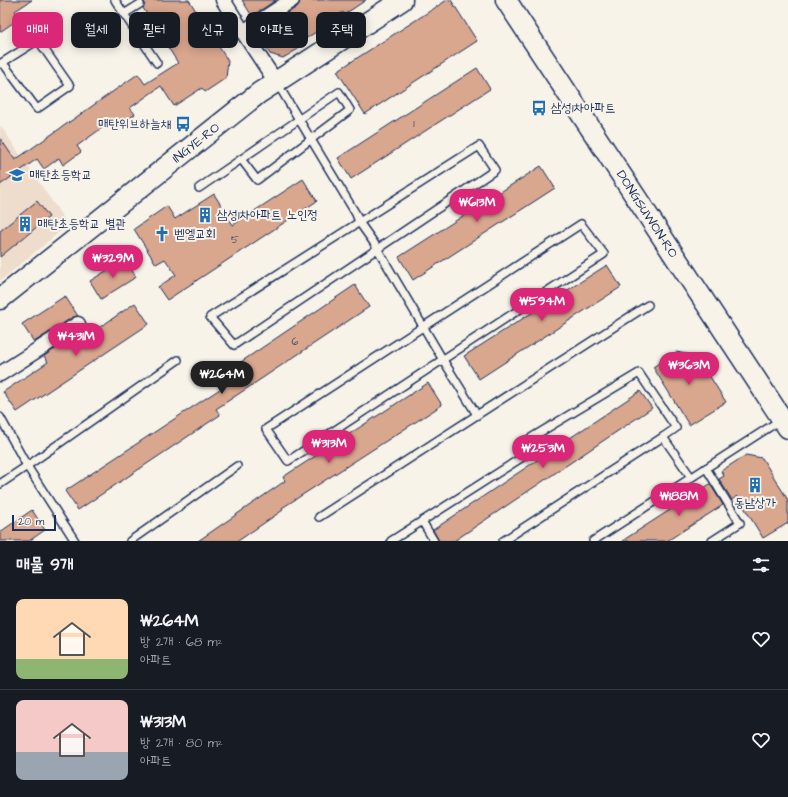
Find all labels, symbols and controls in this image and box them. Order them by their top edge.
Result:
chip: 매매 [12,12,63,48]
chip: 월세 [71,12,121,48]
chip: 필터 [129,12,180,48]
chip: 신규 [188,12,238,48]
chip: 아파트 [246,12,308,48]
chip: 주택 [316,12,366,48]
bus stop icon: 삼성1차아파트 [530,99,548,117]
place label: 삼성1차아파트 [551,99,615,117]
place label: 매탄위브하늘채 [98,115,172,133]
bus stop icon: 매탄위브하늘채 [174,115,192,133]
house number: 1 [413,116,415,131]
street label: INGYE-RO [168,119,224,167]
school or university icon: 매탄초등학교 [8,166,26,184]
place label: 매탄초등학교 [29,166,92,184]
street label: DONGSUWON-RO [612,167,682,262]
pin: ₩613M [449,189,505,223]
text: ₩613M [459,193,495,211]
building icon: 삼성1차아파트 노인정 [196,206,214,224]
place label: 삼성1차아파트 노인정 [217,206,318,224]
building icon: 매탄초등학교 별관 [16,215,34,233]
place label: 매탄초등학교 별관 [37,215,126,233]
church icon: 벧엘교회 [153,225,171,243]
place label: 벧엘교회 [174,225,216,243]
house number: 5 [231,232,239,247]
pin: ₩329M [85,245,141,279]
text: ₩329M [92,249,134,267]
pin: ₩594M [514,288,570,322]
text: ₩594M [519,292,565,310]
pin: ₩431M [48,323,104,357]
text: ₩431M [57,327,95,345]
house number: 6 [292,334,299,349]
pin: ₩363M [661,352,717,386]
text: ₩363M [668,356,710,374]
pin: ₩264M [194,361,250,395]
text: ₩264M [200,365,244,383]
pin: ₩313M [301,430,357,464]
text: ₩313M [311,434,347,452]
pin: ₩253M [515,435,571,469]
text: ₩253M [521,439,565,457]
building icon: 동남상가 [746,476,764,494]
pin: ₩188M [651,483,707,517]
text: ₩188M [660,487,698,505]
place label: 동남상가 [734,494,776,512]
scale bar [12,513,56,532]
text: 20 m [18,514,44,529]
text: 매물 9개 [16,553,74,577]
icon: filters [750,554,772,576]
text: ₩264M [140,609,199,633]
icon: home [48,615,96,663]
icon: heart [750,628,772,650]
text: 방 2개 · 68 m² [140,633,223,651]
text: 아파트 [140,651,171,669]
text: ₩313M [140,710,186,734]
icon: home [48,716,96,764]
icon: heart [750,729,772,751]
text: 방 2개 · 80 m² [140,734,223,752]
text: 아파트 [140,752,171,770]

